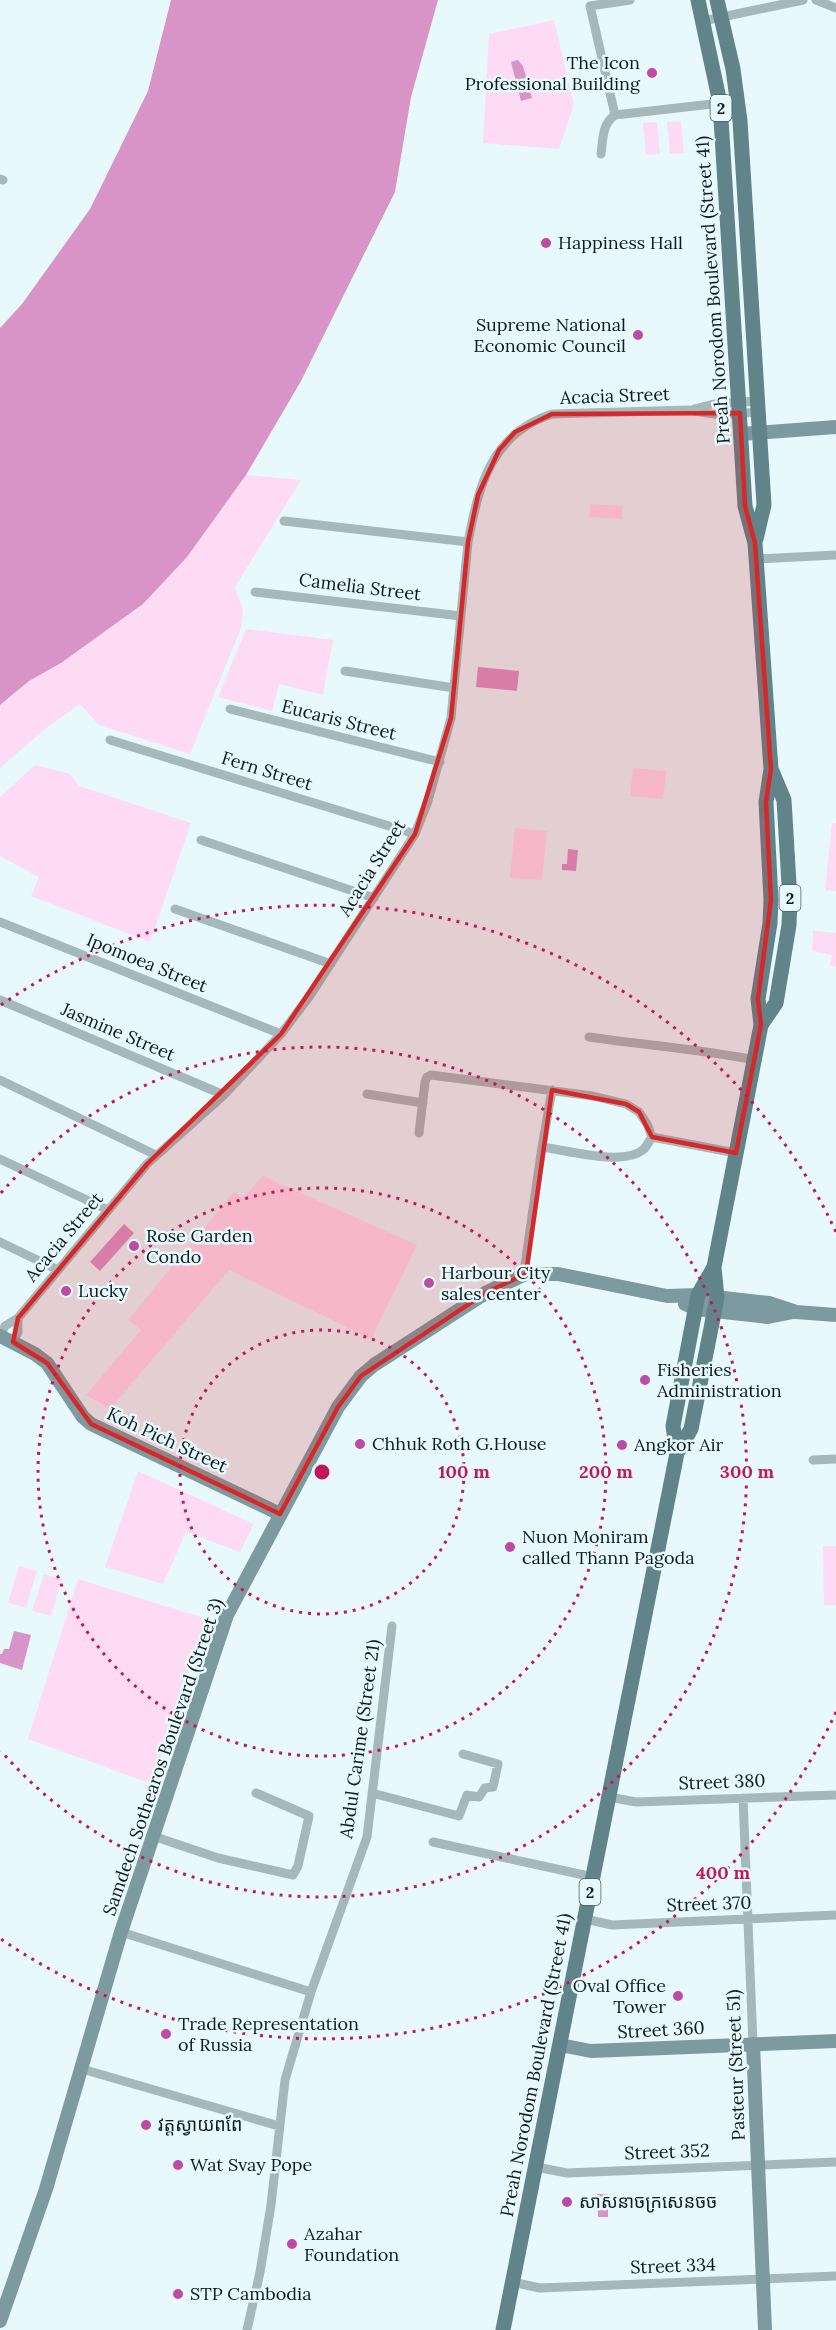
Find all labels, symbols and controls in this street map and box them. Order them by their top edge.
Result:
place label: The Icon Professional Building [465,51,641,95]
marker: The Icon Professional Building [645,66,659,80]
road number: 2 [710,95,732,121]
street label: Preah Norodom Boulevard (Street 41) [690,135,735,445]
place label: Happiness Hall [558,231,683,254]
marker: Happiness Hall [539,236,553,250]
place label: Supreme National Economic Council [474,313,626,357]
marker: Supreme National Economic Council [631,328,645,342]
street label: Acacia Street [559,382,670,409]
street label: Camelia Street [298,568,422,605]
street label: Eucaris Street [279,694,399,745]
street label: Fern Street [219,746,315,795]
street label: Acacia Street [332,815,410,921]
road number: 2 [780,885,800,911]
street label: Ipomoea Street [83,928,211,997]
street label: Jasmine Street [57,997,179,1066]
street label: Acacia Street [19,1187,108,1287]
place label: Rose Garden Condo [146,1224,253,1268]
marker: Rose Garden Condo [127,1239,141,1253]
place label: Harbour City sales center [441,1261,551,1305]
marker: Harbour City sales center [422,1276,436,1290]
place label: Lucky [78,1279,128,1302]
marker: Lucky [59,1284,73,1298]
place label: Fisheries Administration [656,1358,782,1402]
marker: Fisheries Administration [638,1373,652,1387]
street label: Koh Pich Street [103,1402,231,1477]
place label: Chhuk Roth G.House [372,1432,547,1455]
place label: Angkor Air [633,1433,724,1456]
marker: Chhuk Roth G.House [353,1437,367,1451]
marker: Angkor Air [615,1438,629,1452]
text: 100 m [438,1460,490,1483]
text: 200 m [579,1460,633,1483]
text: 300 m [720,1460,775,1483]
centre of rings [312,1462,332,1482]
place label: Nuon Moniram called Thann Pagoda [522,1525,694,1569]
marker: Nuon Moniram called Thann Pagoda [503,1540,517,1554]
street label: Samdech Sothearos Boulevard (Street 3) [97,1595,228,1919]
street label: Abdul Carime (Street 21) [334,1638,385,1841]
street label: Street 380 [678,1768,766,1795]
text: 400 m [696,1861,750,1884]
road number: 2 [580,1879,600,1905]
street label: Street 370 [666,1891,752,1916]
street label: Preah Norodom Boulevard (Street 41) [495,1911,576,2219]
place label: Oval Office Tower [573,1974,666,2018]
marker: Oval Office Tower [671,1989,685,2003]
street label: Pasteur (Street 51) [721,1989,750,2141]
place label: Trade Representation of Russia [178,2012,359,2056]
street label: Street 360 [617,2016,705,2043]
marker: Trade Representation of Russia [159,2027,173,2041]
place label: វត្តស្វាយពពែ [158,2113,242,2136]
marker: វត្តស្វាយពពែ [139,2118,153,2132]
street label: Street 352 [624,2139,710,2164]
place label: Wat Svay Pope [190,2153,312,2176]
marker: Wat Svay Pope [171,2158,185,2172]
place label: សាសនាចក្រសេនចច [579,2190,717,2213]
marker: សាសនាចក្រសេនចច [560,2195,574,2209]
place label: Azahar Foundation [303,2222,399,2266]
marker: Azahar Foundation [285,2237,299,2251]
street label: Street 334 [630,2253,716,2278]
place label: STP Cambodia [190,2282,311,2305]
marker: STP Cambodia [171,2287,185,2301]

